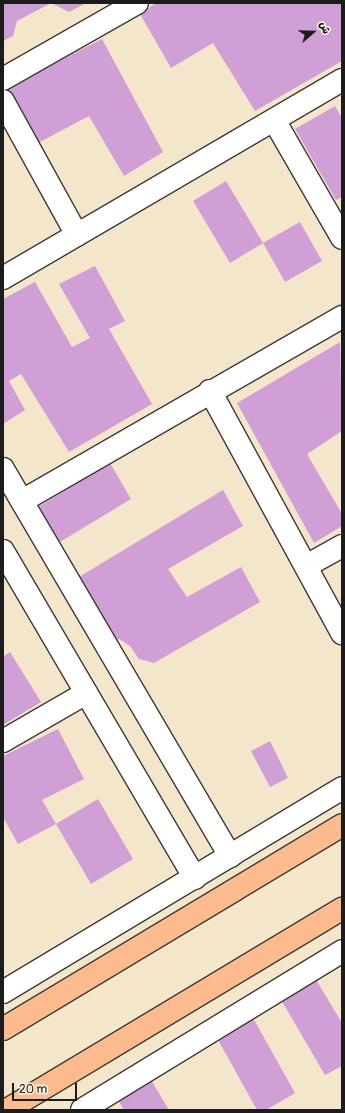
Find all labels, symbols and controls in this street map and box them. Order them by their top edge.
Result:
north arrow [293,12,333,52]
text: ش [317,20,333,36]
scale bar [14,1075,79,1101]
text: 20 m [19,1082,47,1097]

